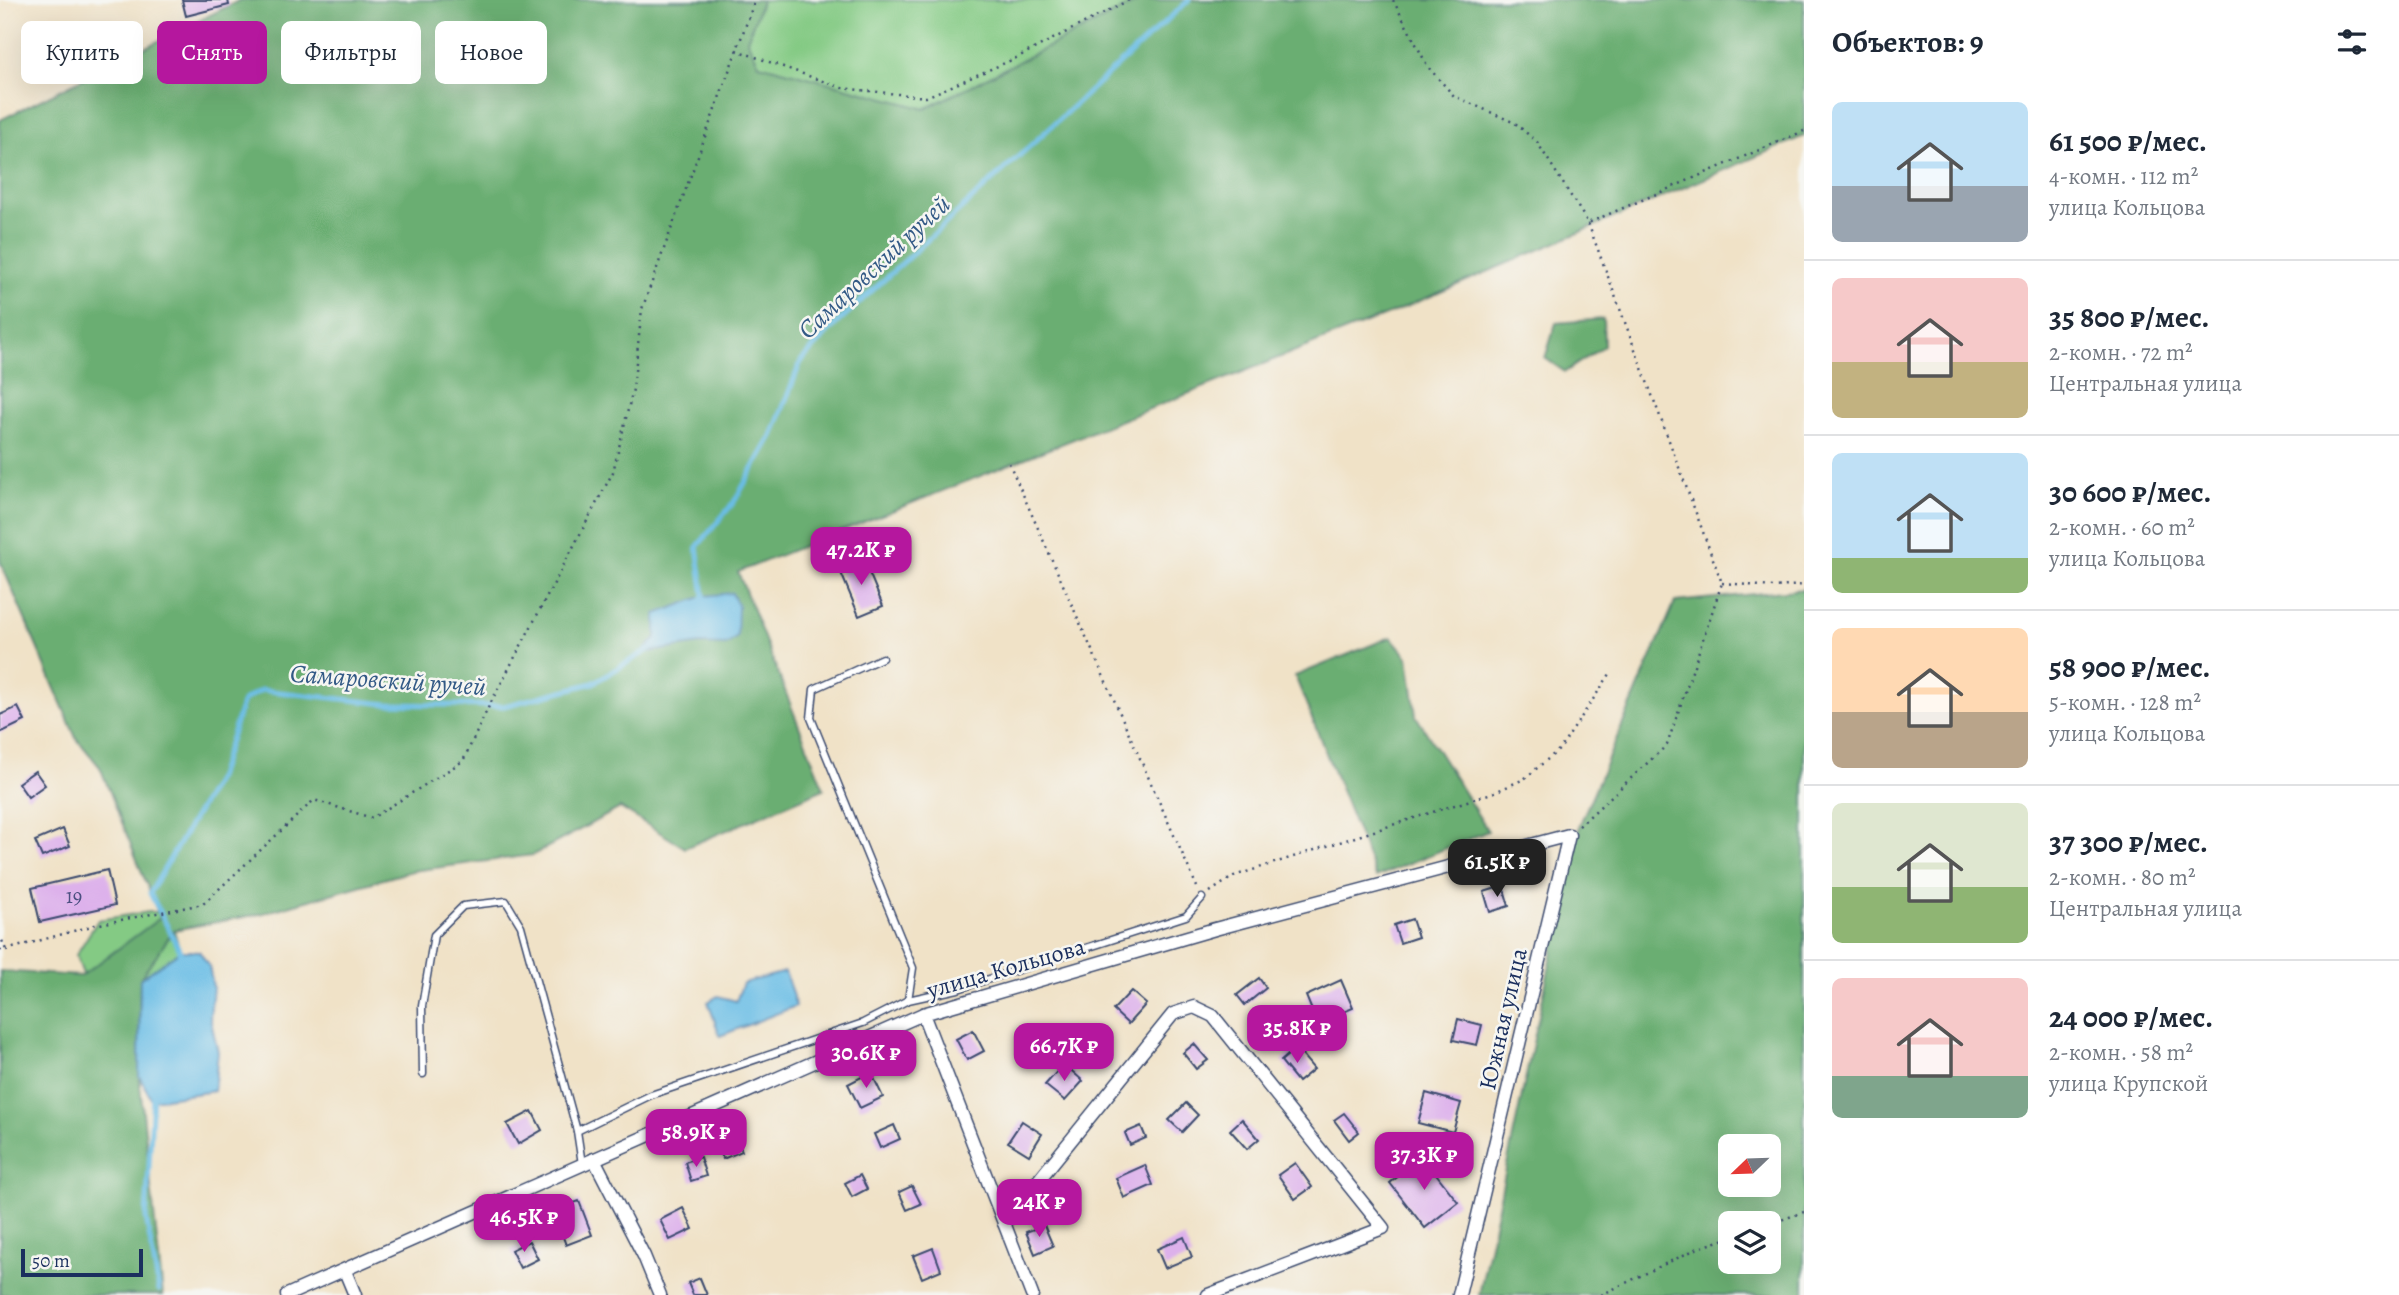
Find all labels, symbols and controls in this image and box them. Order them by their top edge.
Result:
chip: Купить [21,21,143,84]
chip: Снять [157,21,267,84]
chip: Фильтры [281,21,421,84]
chip: Новое [435,21,547,84]
text: Объектов: 9 [1832,22,1984,62]
icon: filters [2333,23,2371,61]
text: 61 500 ₽/мес. [2049,121,2207,161]
icon: home [1888,130,1972,214]
text: 4-комн. · 112 m² [2049,161,2198,192]
water label: Самаровский ручей [790,187,958,347]
text: улица Кольцова [2049,192,2205,223]
text: 35 800 ₽/мес. [2049,297,2210,337]
icon: home [1888,306,1972,390]
text: 2-комн. · 72 m² [2049,337,2193,368]
text: Центральная улица [2049,368,2242,399]
text: 30 600 ₽/мес. [2049,472,2211,512]
icon: home [1888,481,1972,565]
text: 2-комн. · 60 m² [2049,512,2195,543]
pin: 47.2K ₽ [796,528,926,587]
text: 47.2K ₽ [827,534,895,565]
text: улица Кольцова [2049,543,2205,574]
text: 58 900 ₽/мес. [2049,647,2211,687]
water label: Самаровский ручей [289,656,487,704]
icon: home [1888,656,1972,740]
text: 5-комн. · 128 m² [2049,687,2201,718]
text: улица Кольцова [2049,718,2205,749]
text: 37 300 ₽/мес. [2049,822,2208,862]
icon: home [1888,831,1972,915]
pin: 61.5K ₽ [1432,839,1562,899]
text: 61.5K ₽ [1464,846,1530,877]
text: 2-комн. · 80 m² [2049,862,2195,893]
house number: 19 [66,882,82,910]
text: Центральная улица [2049,893,2242,924]
street label: улица Кольцова [922,930,1089,1006]
street label: Южная улица [1471,945,1535,1093]
text: 24 000 ₽/мес. [2049,997,2213,1037]
pin: 35.8K ₽ [1232,1006,1362,1065]
icon: home [1888,1006,1972,1090]
text: 35.8K ₽ [1263,1012,1331,1043]
pin: 66.7K ₽ [999,1024,1129,1083]
pin: 30.6K ₽ [801,1030,931,1090]
text: 66.7K ₽ [1030,1030,1098,1061]
text: 30.6K ₽ [831,1037,901,1068]
text: 2-комн. · 58 m² [2049,1037,2193,1068]
text: улица Крупской [2049,1068,2208,1099]
pin: 58.9K ₽ [631,1110,761,1169]
text: 58.9K ₽ [662,1116,730,1147]
pin: 37.3K ₽ [1359,1132,1489,1192]
north arrow [1718,1134,1782,1197]
map controls [1718,1134,1781,1274]
text: 37.3K ₽ [1391,1139,1457,1170]
pin: 24K ₽ [990,1180,1088,1239]
text: 24K ₽ [1013,1186,1065,1217]
pin: 46.5K ₽ [459,1194,589,1254]
text: 46.5K ₽ [490,1201,558,1232]
button: layers [1718,1211,1781,1274]
scale bar [21,1246,144,1278]
text: 50 m [32,1248,70,1274]

